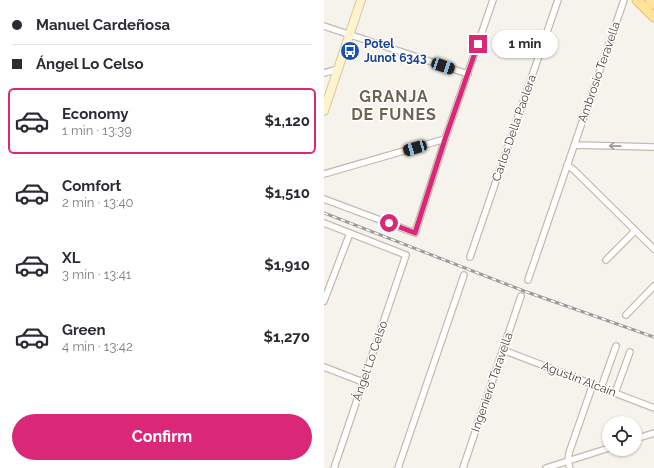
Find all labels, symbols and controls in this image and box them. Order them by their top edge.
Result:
text: Manuel Cardeñosa [36,16,170,34]
street label: Ambrosio Teravella [575,20,623,124]
callout: 1 min [492,30,558,58]
route end [469,35,487,53]
text: 1 min [509,36,541,51]
place label: Potel Junot 6343 [364,37,427,65]
bus stop icon: Potel Junot 6343 [339,40,361,62]
text: Ángel Lo Celso [36,55,143,73]
car [430,56,456,76]
street label: Carlos Della Paolera [489,73,539,183]
district label: GRANJA DE FUNES [351,87,437,124]
icon: car [14,103,50,139]
text: Economy [62,105,129,123]
text: $1,120 [265,112,310,130]
text: 1 min · 13:39 [62,123,132,138]
car [402,139,428,157]
one-way arrow [609,142,622,150]
icon: car [14,175,50,211]
text: Comfort [62,177,121,195]
text: $1,510 [265,184,310,202]
text: 2 min · 13:40 [62,195,134,210]
route start [380,214,398,232]
icon: car [14,247,50,283]
text: XL [62,249,80,267]
text: $1,910 [264,256,310,274]
text: 3 min · 13:41 [62,267,131,282]
icon: car [14,319,50,355]
street label: Ángel Lo Celso [350,319,390,403]
text: Green [62,321,106,339]
text: $1,270 [264,328,310,346]
street label: Ingeniero Taravella [468,330,516,434]
text: 4 min · 13:42 [62,339,133,354]
street label: Agustín Alcain [540,358,618,400]
button: Confirm [12,414,312,460]
map controls [602,416,642,456]
button: locate [602,416,642,456]

